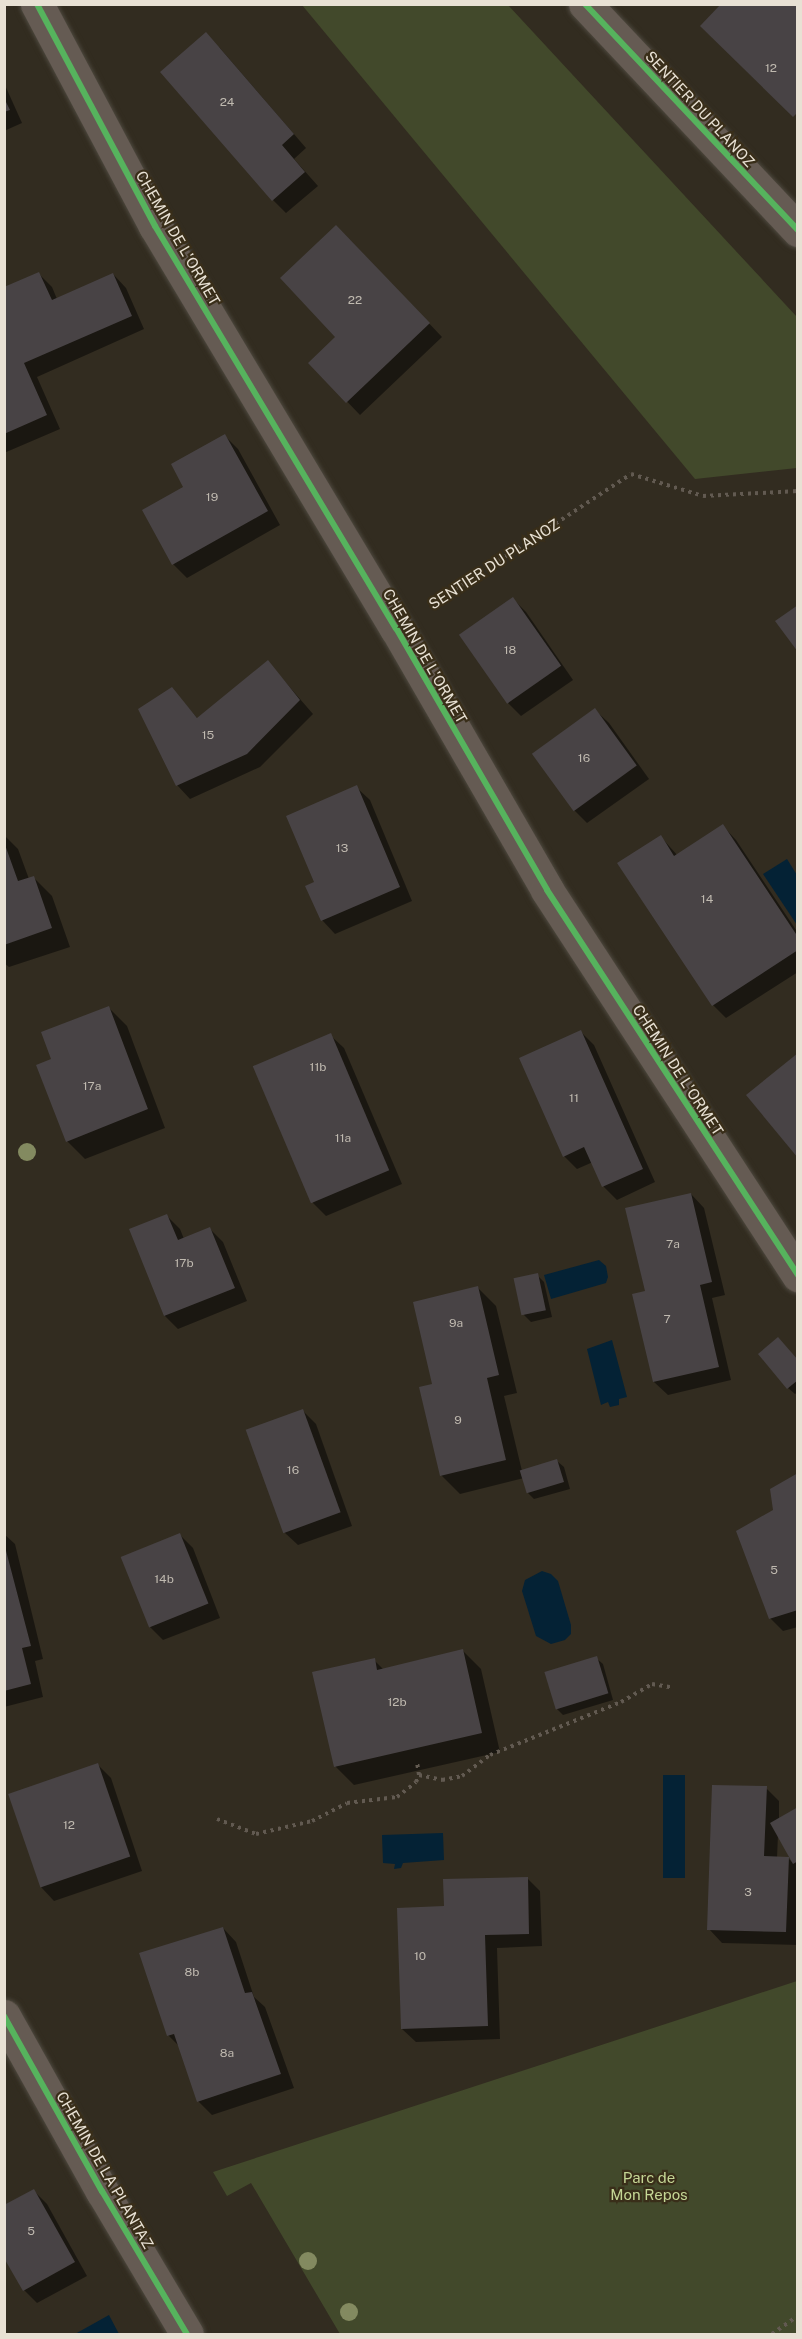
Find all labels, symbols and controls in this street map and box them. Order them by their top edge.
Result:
street label: SENTIER DU PLANOZ [642,47,758,171]
house number: 12 [765,62,777,76]
house number: 24 [220,96,234,110]
street label: CHEMIN DE L'ORMET [132,168,224,308]
house number: 22 [348,294,362,308]
house number: 19 [206,491,218,505]
street label: SENTIER DU PLANOZ [425,515,563,613]
street label: CHEMIN DE L'ORMET [379,586,471,726]
house number: 18 [504,644,516,658]
house number: 15 [202,729,214,743]
house number: 16 [578,752,590,766]
house number: 13 [336,842,348,856]
house number: 14 [701,893,713,907]
street label: CHEMIN DE L'ORMET [629,1001,727,1139]
house number: 11b [310,1061,326,1075]
house number: 17a [83,1080,101,1094]
house number: 11 [569,1092,579,1106]
house number: 11a [335,1132,351,1146]
house number: 7a [666,1238,680,1252]
house number: 17b [174,1257,194,1271]
house number: 7 [663,1313,671,1327]
house number: 9a [449,1317,463,1331]
house number: 9 [454,1414,462,1428]
house number: 16 [287,1464,299,1478]
house number: 5 [770,1564,778,1578]
house number: 14b [154,1573,174,1587]
house number: 12b [387,1696,407,1710]
house number: 12 [63,1819,75,1833]
house number: 3 [744,1886,752,1900]
house number: 10 [414,1950,426,1964]
house number: 8b [185,1966,199,1980]
house number: 8a [220,2047,234,2061]
street label: CHEMIN DE LA PLANTAZ [53,2088,157,2252]
park label: Parc de Mon Repos [610,2168,688,2203]
house number: 5 [27,2225,35,2239]

